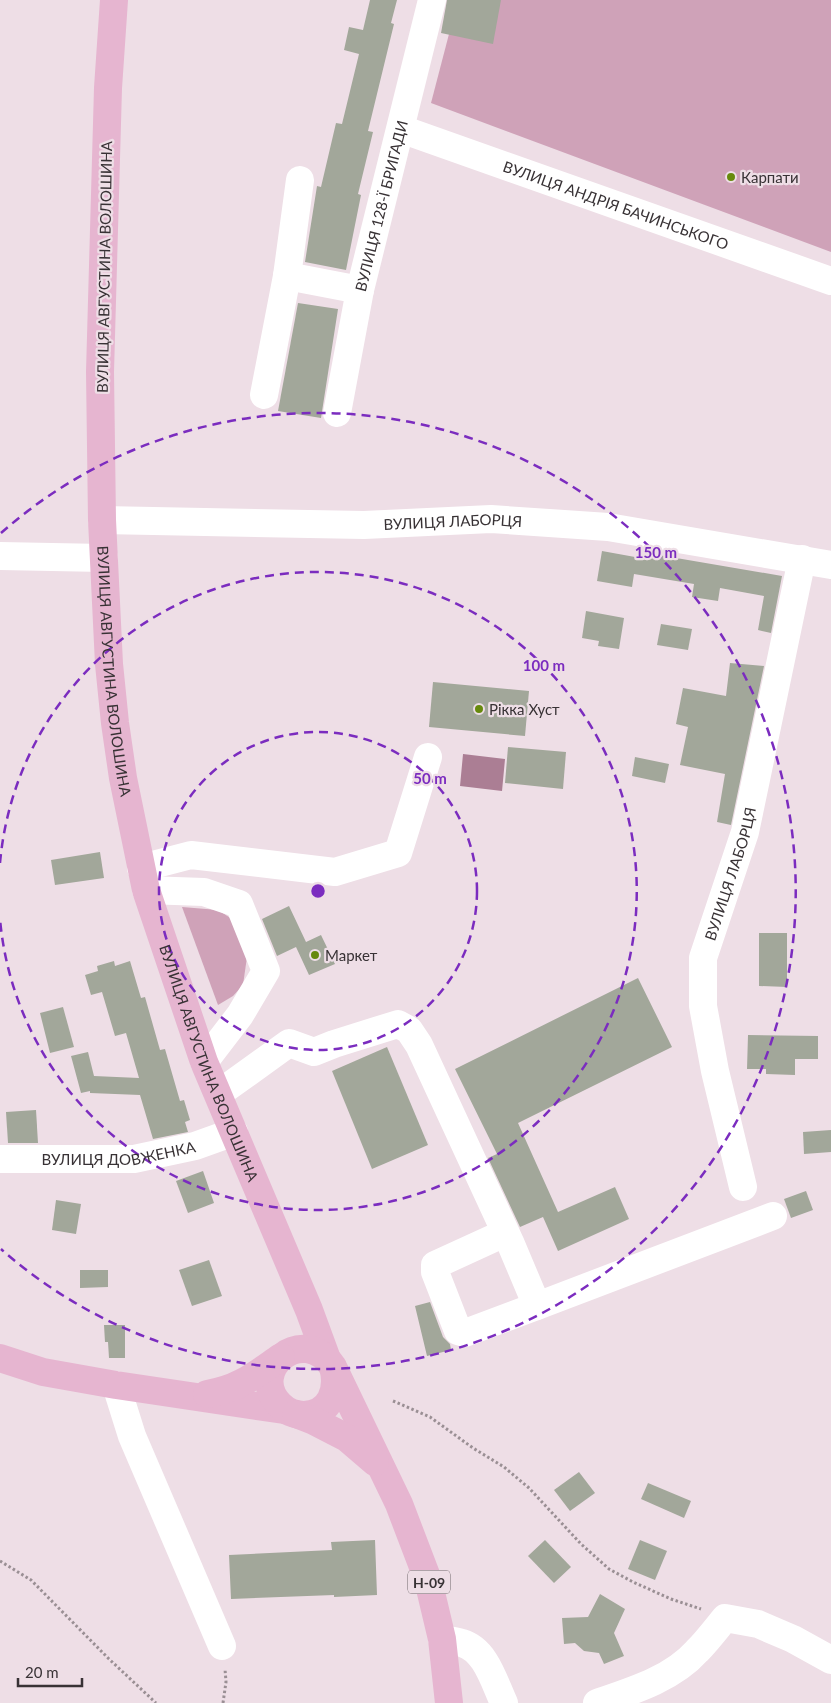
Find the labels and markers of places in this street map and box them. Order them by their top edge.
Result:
place label: Карпати [741,168,799,186]
marker: Карпати [725,171,737,183]
place label: Рікка Хуст [489,700,560,718]
marker: Рікка Хуст [473,703,485,715]
centre of rings [309,882,327,900]
place label: Маркет [325,946,378,964]
marker: Маркет [309,949,321,961]

